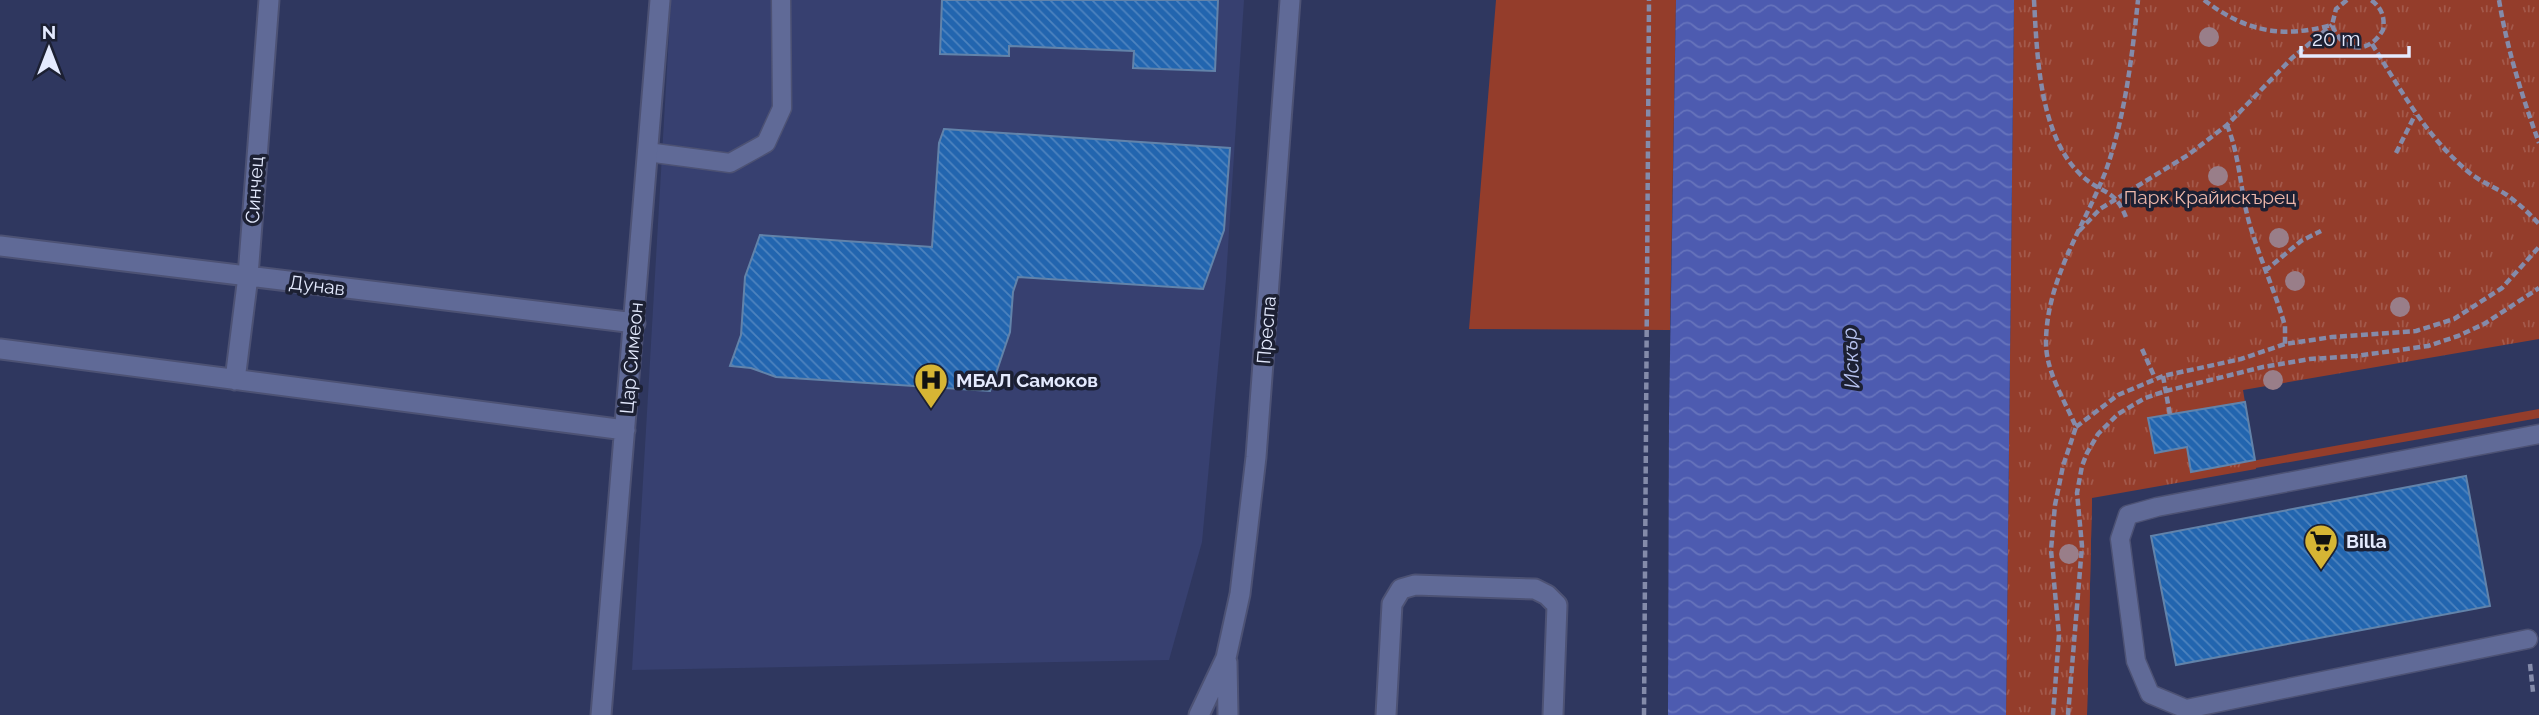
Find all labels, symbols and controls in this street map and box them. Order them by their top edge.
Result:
north arrow [14,14,84,84]
scale bar [2301,14,2410,58]
text: N [42,21,56,43]
text: 20 m [2312,26,2360,51]
street label: Синчец [241,156,267,224]
park label: Парк Крайискърец [2124,186,2296,208]
street label: Дунав [288,271,346,299]
street label: Преспа [1252,295,1280,365]
street label: Цар Симеон [615,301,647,415]
water label: Искър [1836,327,1865,389]
hospital icon: МБАЛ Самоков [912,361,950,410]
place label: МБАЛ Самоков [956,369,1098,391]
supermarket icon: Billa [2302,522,2340,571]
place label: Billa [2346,530,2387,552]

